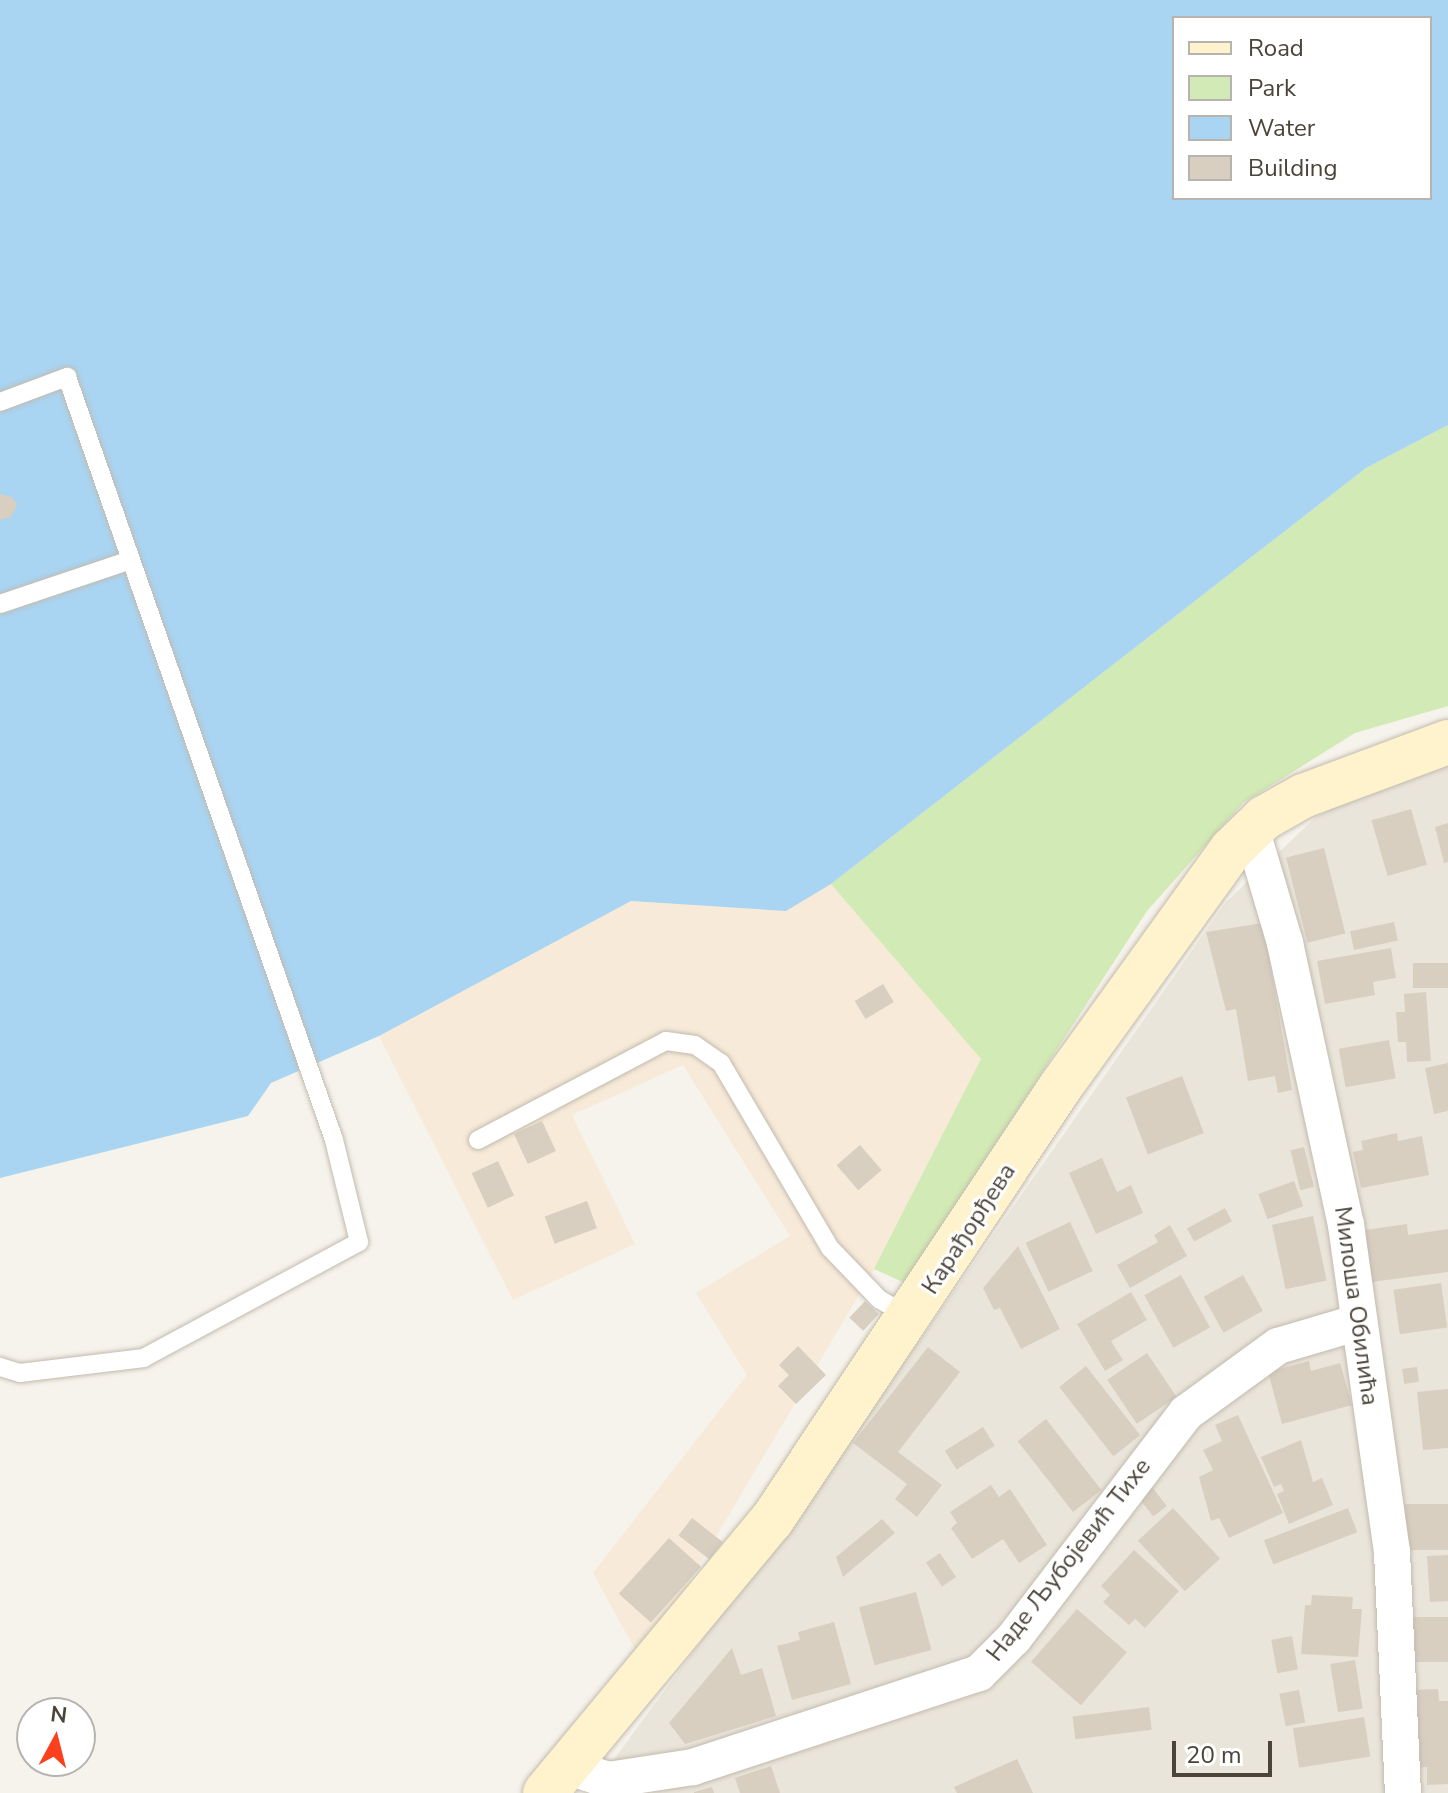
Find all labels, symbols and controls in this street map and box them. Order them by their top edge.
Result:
legend [1172,16,1432,200]
text: Road [1248,32,1304,64]
text: Park [1248,72,1296,104]
text: Water [1248,112,1315,144]
text: Building [1248,152,1338,184]
street label: Карађорђева [916,1158,1022,1300]
street label: Милоша Обилића [1328,1205,1384,1407]
street label: Наде Љубојевић Тихе [981,1453,1157,1667]
north arrow [16,1697,96,1777]
text: N [49,1699,69,1731]
scale bar [1176,1725,1276,1775]
text: 20 m [1186,1739,1242,1771]

